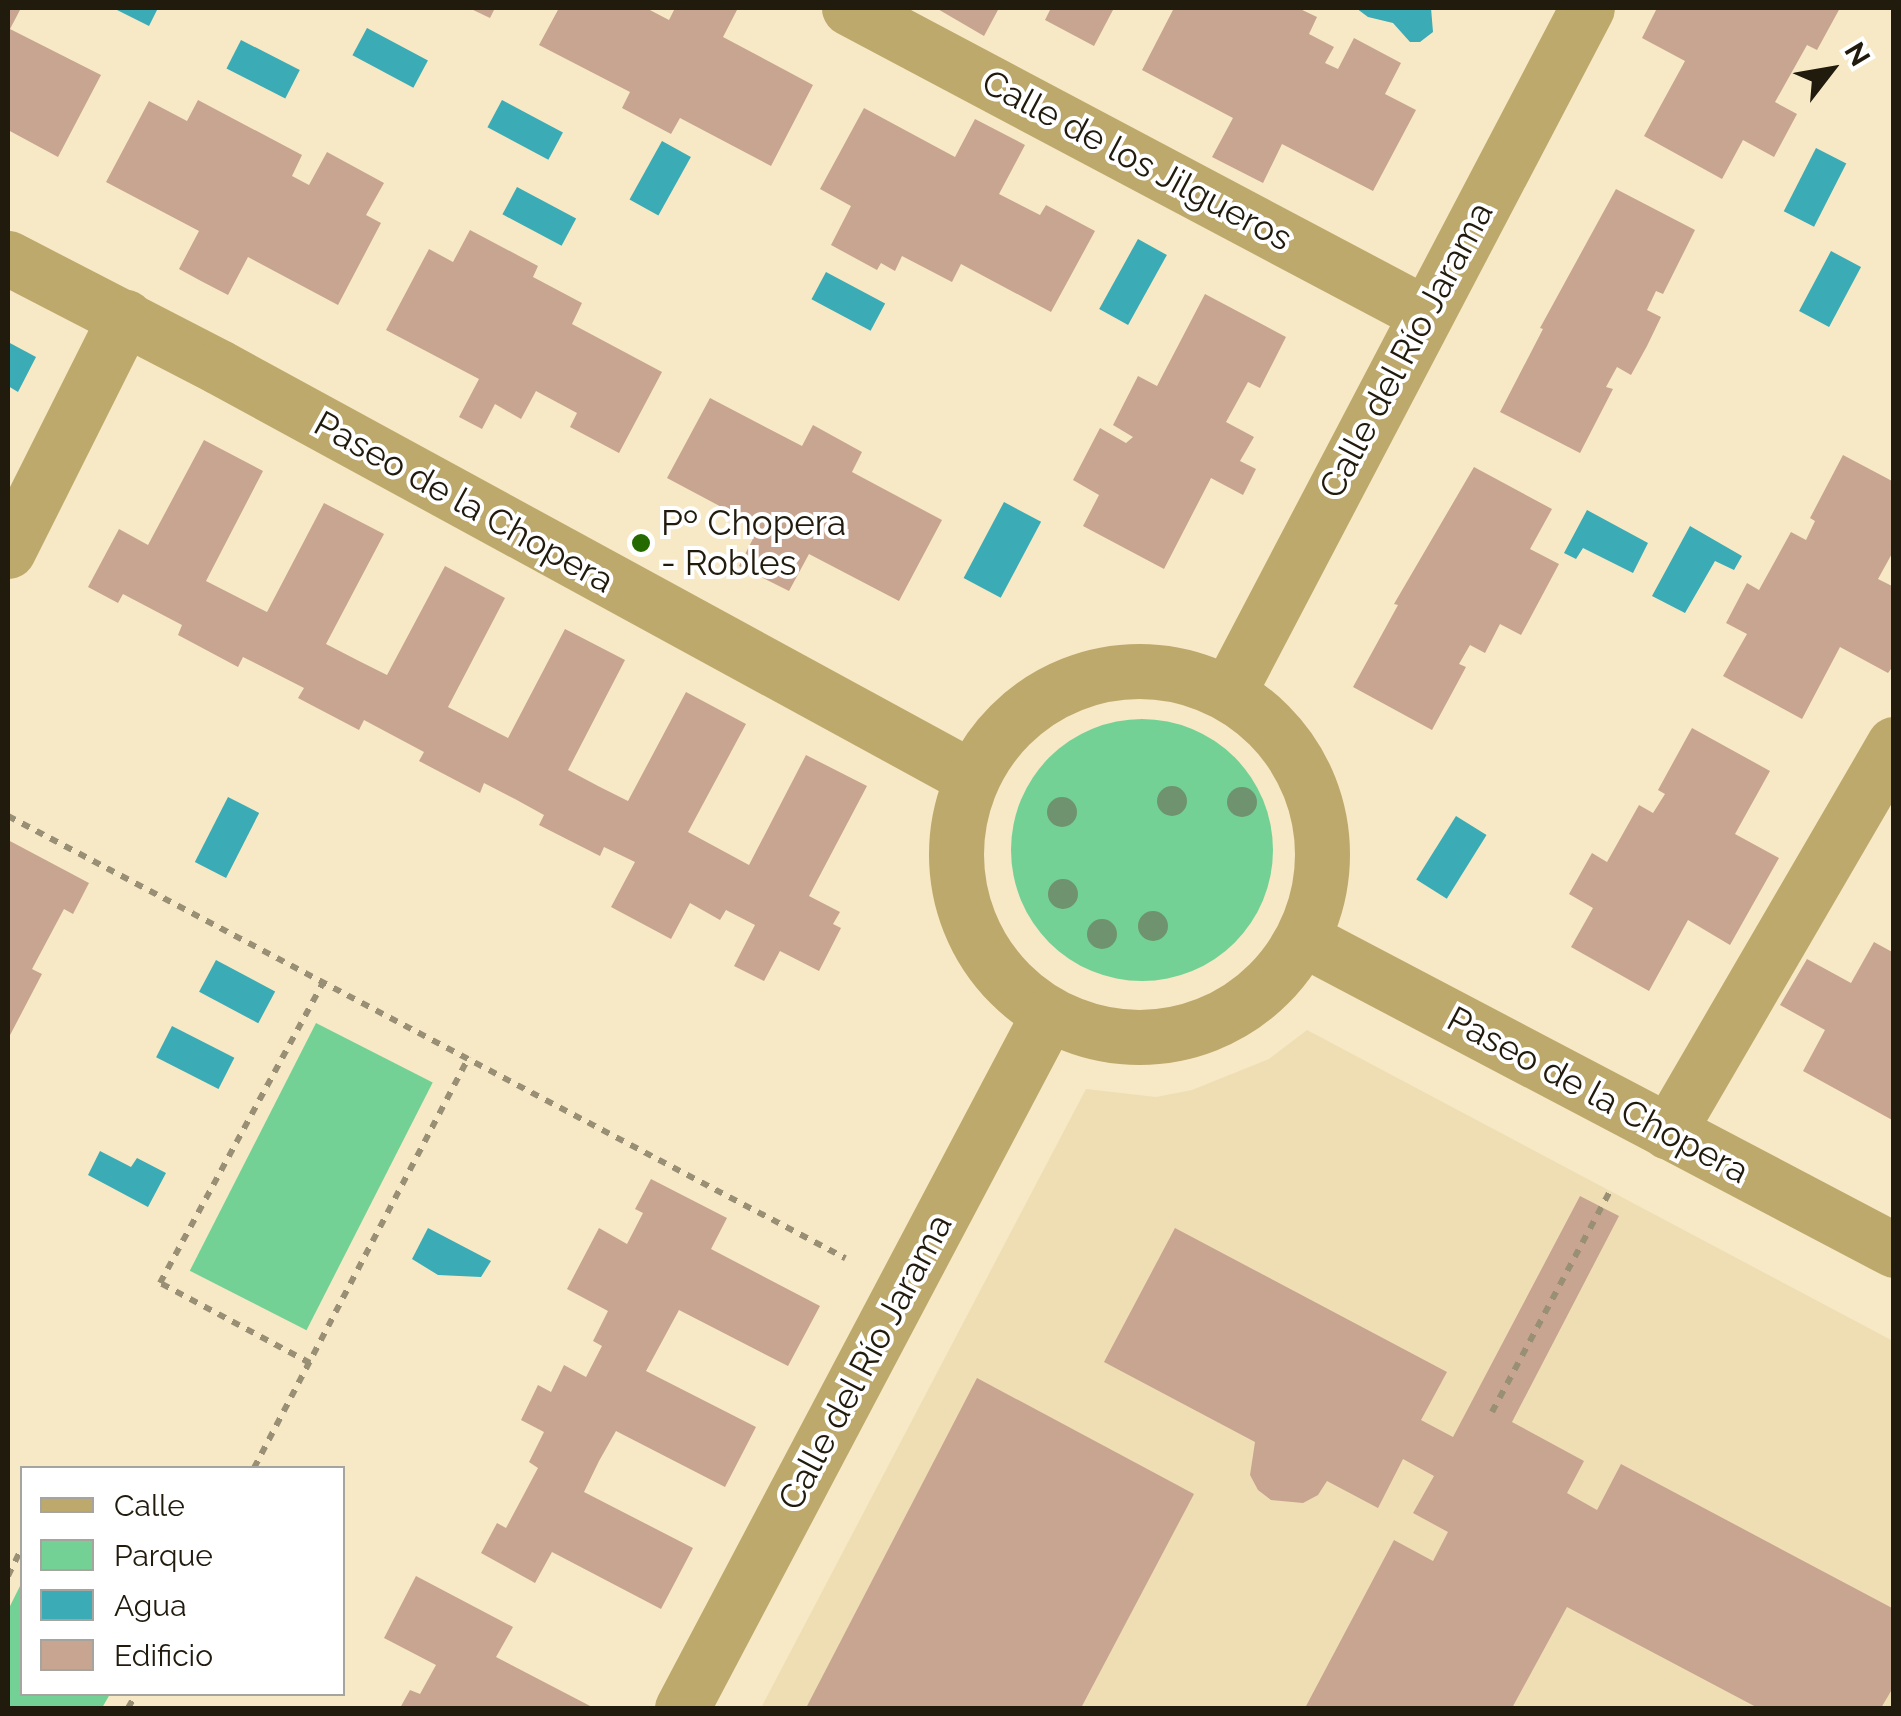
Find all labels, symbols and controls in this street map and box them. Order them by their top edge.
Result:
north arrow [1781,20,1881,120]
text: N [1837,37,1877,72]
street label: Calle de los Jilgueros [975,60,1299,260]
street label: Calle del Río Jarama [1310,194,1502,506]
street label: Paseo de la Chopera [307,402,621,602]
place label: Pº Chopera - Robles [661,502,846,584]
marker: Pº Chopera - Robles [630,532,652,554]
street label: Paseo de la Chopera [1440,998,1756,1192]
street label: Calle del Río Jarama [769,1206,961,1518]
legend [20,1466,345,1696]
text: Calle [114,1488,185,1523]
text: Parque [114,1538,213,1573]
text: Agua [114,1588,187,1623]
text: Edificio [114,1638,213,1673]

